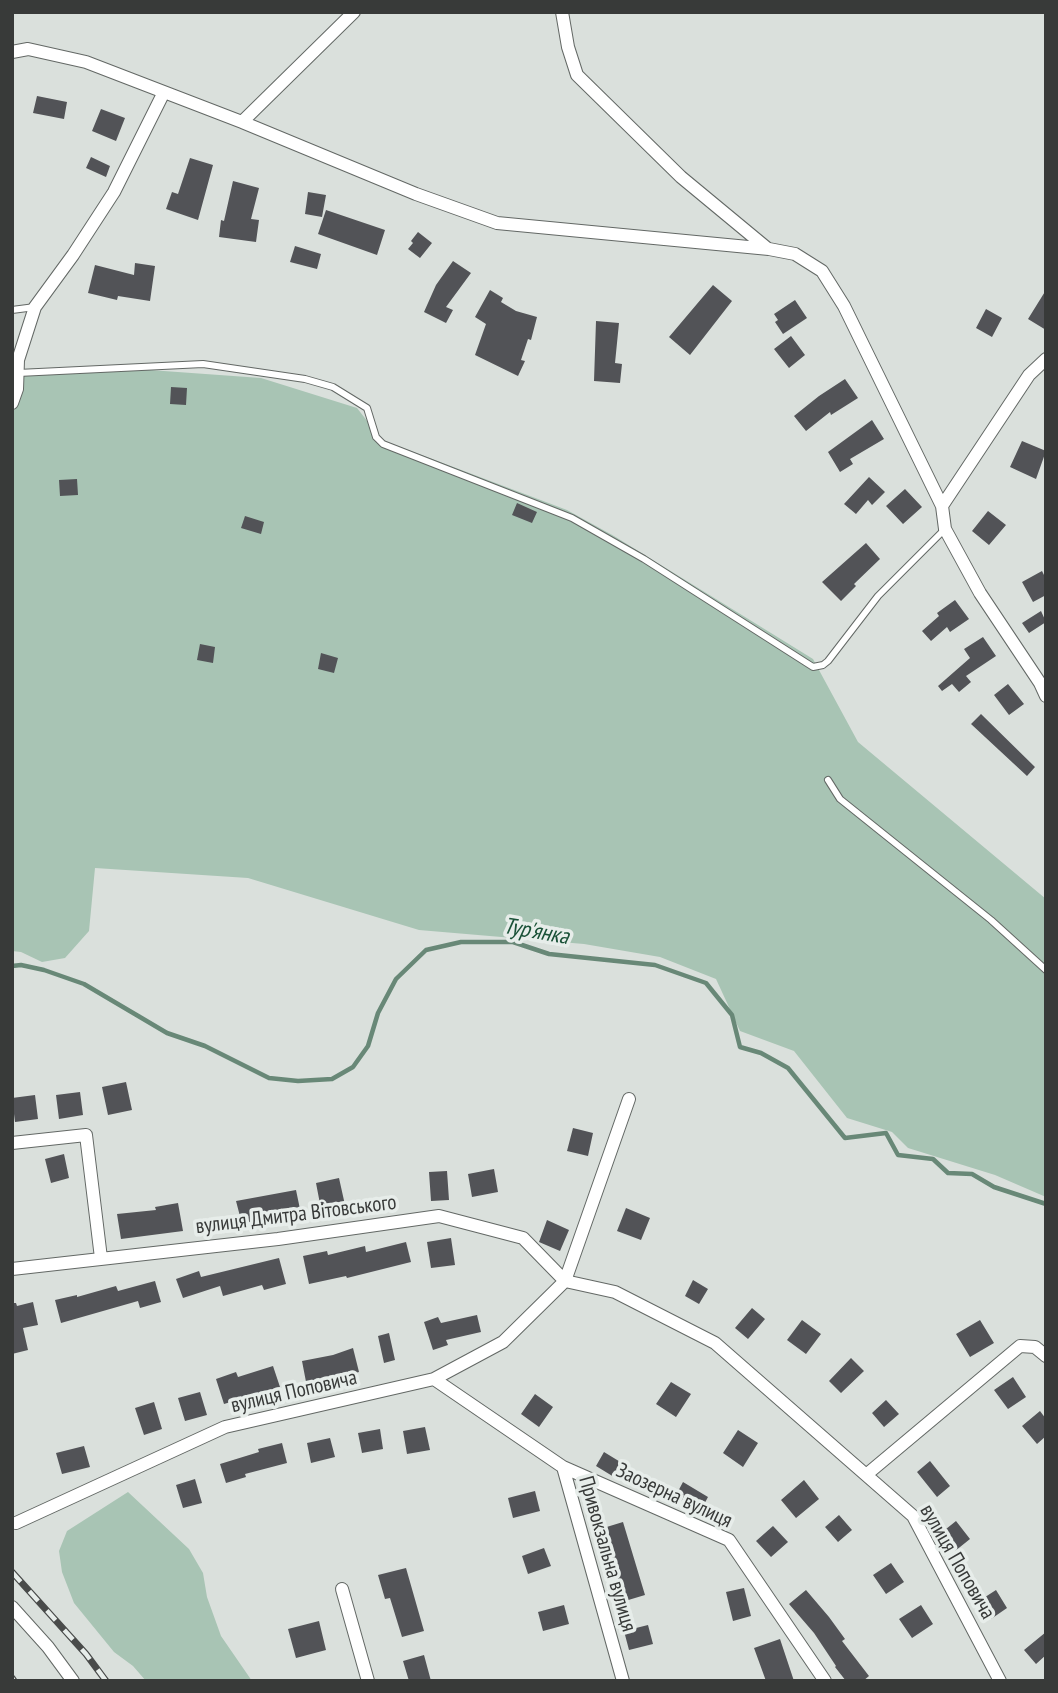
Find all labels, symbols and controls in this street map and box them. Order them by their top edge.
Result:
water label: Тур'янка [501,913,571,951]
street label: вулиця Дмитра Вітовського [194,1190,398,1240]
street label: вулиця Поповича [229,1365,359,1419]
street label: Заозерна вулиця [612,1458,736,1534]
street label: Привокзальна вулиця [573,1473,641,1635]
street label: вулиця Поповича [914,1500,1000,1624]

